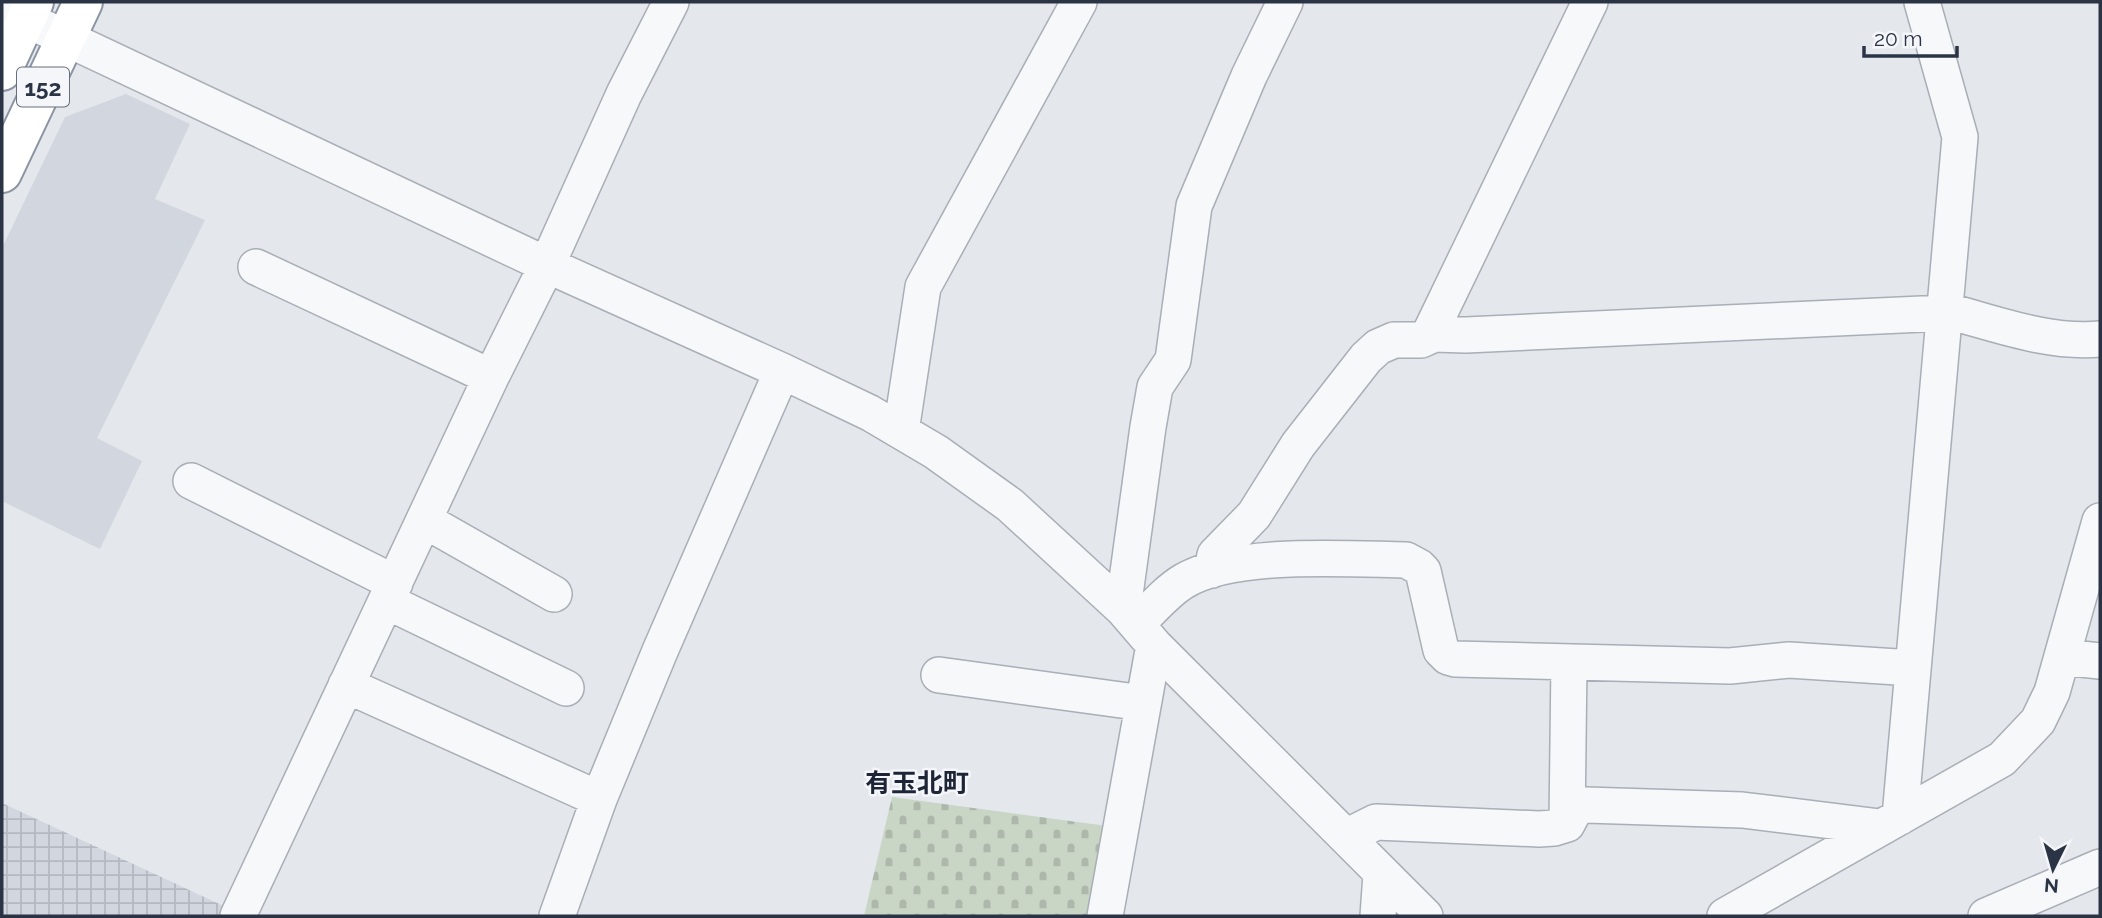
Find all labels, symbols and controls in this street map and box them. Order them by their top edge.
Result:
scale bar [1864,14,1957,58]
text: 20 m [1874,26,1922,51]
road number: 152 [17,68,69,106]
district label: 有玉北町 [865,768,969,798]
north arrow [2018,834,2088,904]
text: N [2043,874,2060,898]

